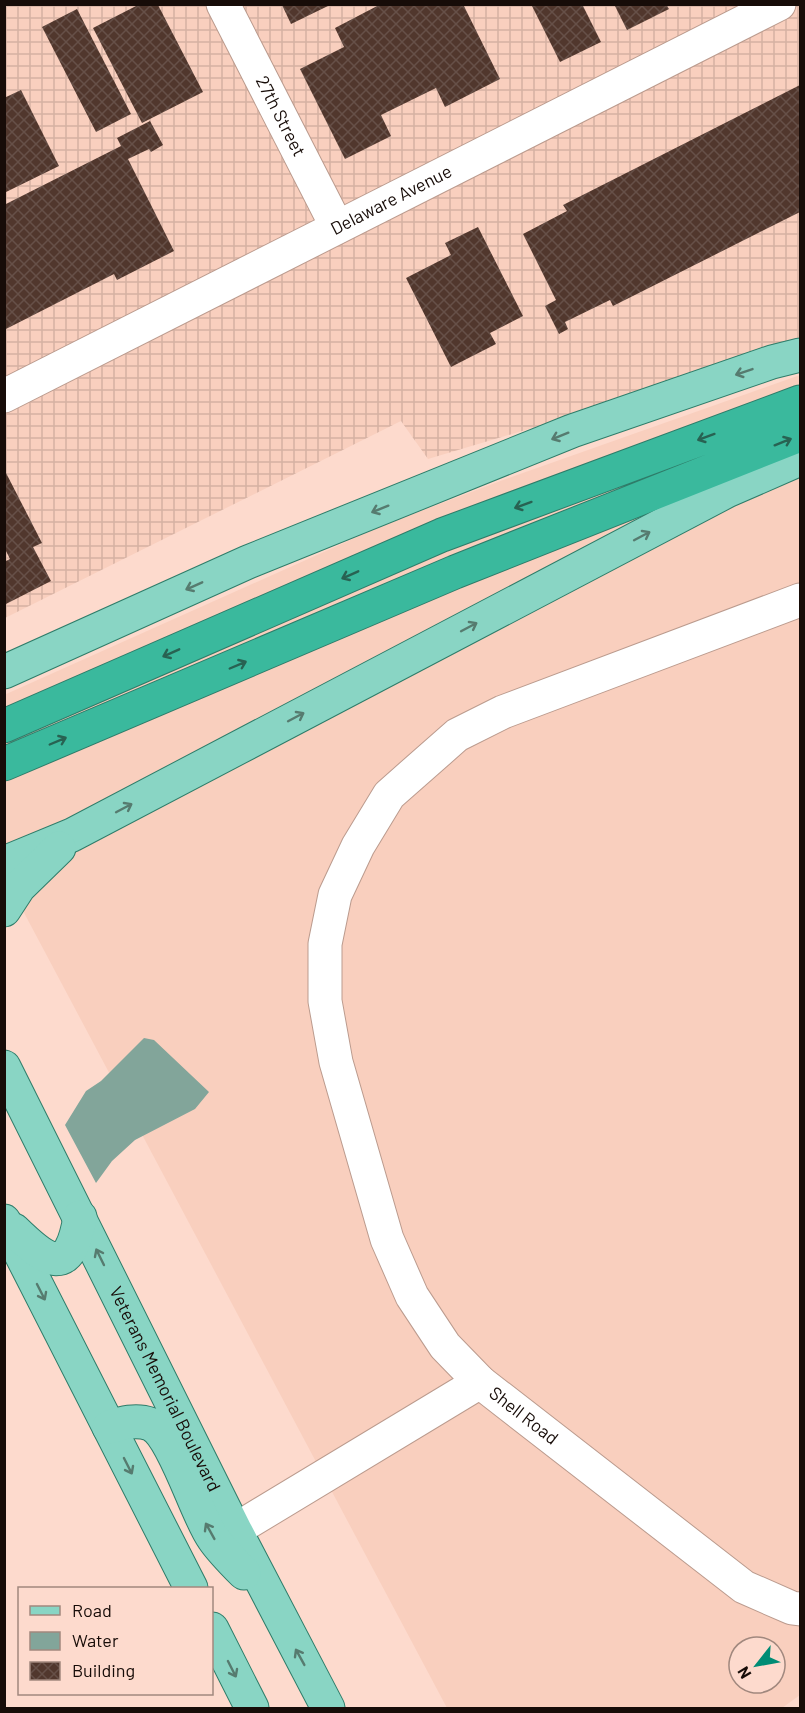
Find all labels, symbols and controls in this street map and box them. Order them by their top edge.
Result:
street label: 27th Street [252,72,311,160]
street label: Delaware Avenue [327,159,455,239]
one-way arrow [736,367,754,378]
one-way arrow [552,431,570,442]
one-way arrow [697,433,716,444]
one-way arrow [773,436,791,447]
one-way arrow [515,501,533,512]
one-way arrow [371,504,389,515]
one-way arrow [632,530,650,541]
one-way arrow [342,570,360,582]
one-way arrow [186,581,204,593]
one-way arrow [460,620,478,632]
one-way arrow [163,648,181,659]
one-way arrow [228,659,246,670]
one-way arrow [287,711,305,722]
one-way arrow [49,735,67,746]
one-way arrow [114,802,132,813]
one-way arrow [94,1249,105,1267]
one-way arrow [35,1282,47,1300]
street label: Veterans Memorial Boulevard [105,1283,226,1495]
street label: Shell Road [485,1381,563,1449]
one-way arrow [123,1456,135,1474]
one-way arrow [204,1523,215,1541]
legend [18,1587,213,1695]
text: Road [72,1599,112,1621]
text: Water [72,1629,119,1651]
north arrow [727,1635,787,1695]
one-way arrow [294,1649,306,1666]
text: Building [72,1659,135,1681]
one-way arrow [227,1659,238,1677]
text: N [733,1664,755,1682]

